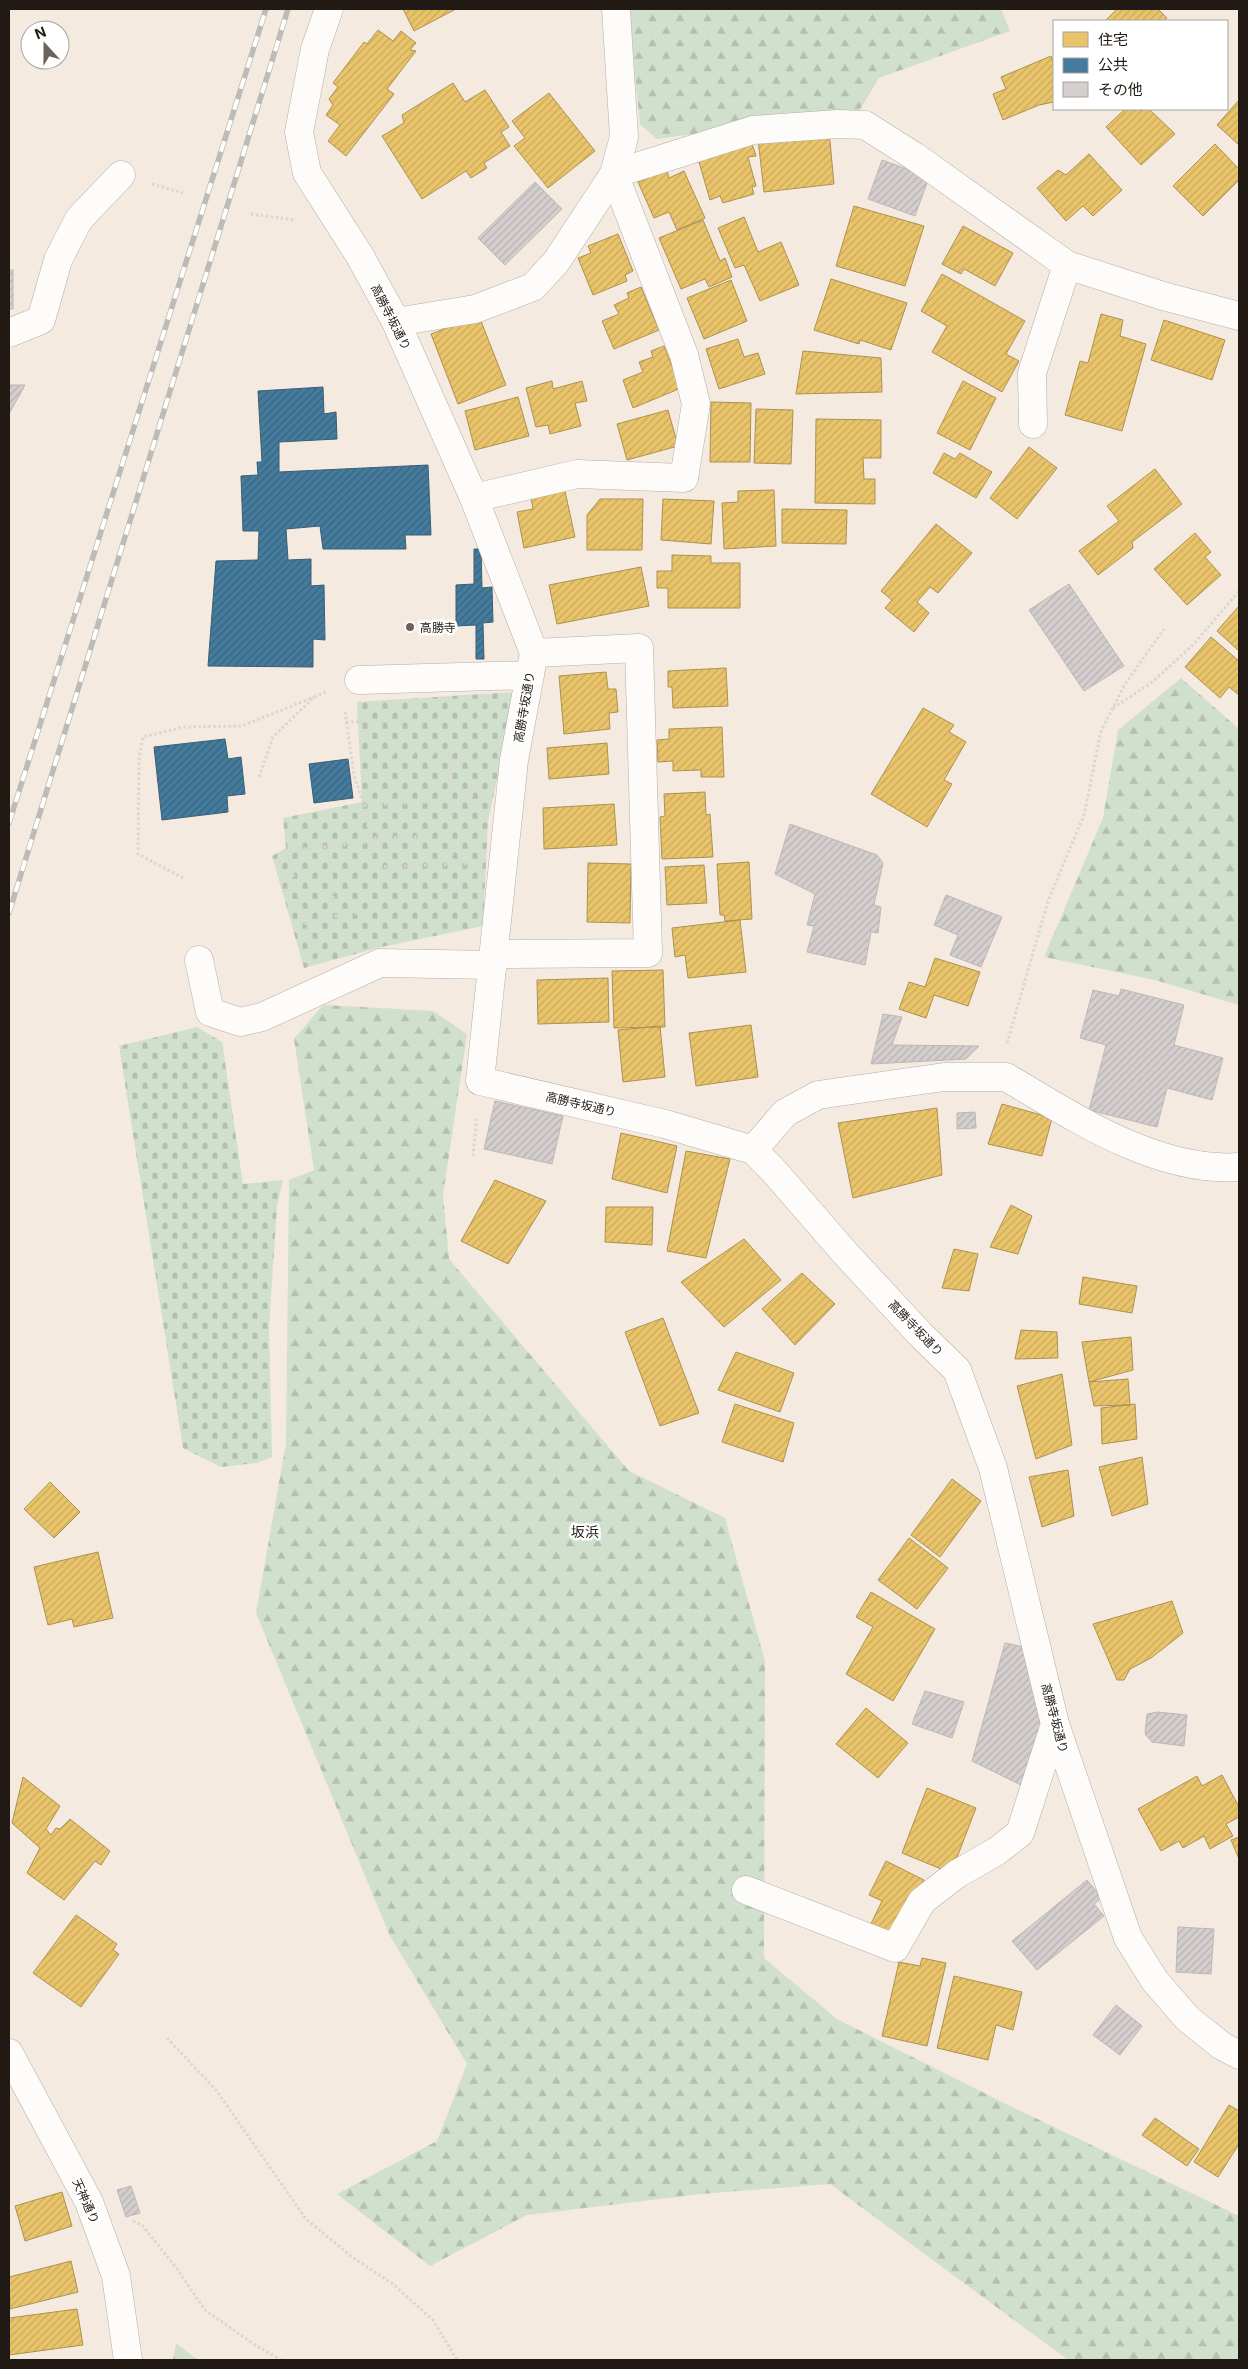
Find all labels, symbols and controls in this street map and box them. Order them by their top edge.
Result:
north arrow [20,20,70,70]
legend [1053,20,1228,110]
text: N [32,23,48,42]
text: 住宅 [1098,30,1128,49]
text: 公共 [1098,55,1128,74]
text: その他 [1098,80,1143,99]
street label: 高勝寺坂通り [368,282,414,352]
place label: 高勝寺 [420,620,456,635]
marker: 高勝寺 [404,621,416,633]
street label: 高勝寺坂通り [510,670,538,744]
street label: 高勝寺坂通り [544,1089,618,1119]
street label: 高勝寺坂通り [886,1297,946,1359]
district label: 坂浜 [571,1523,599,1540]
street label: 高勝寺坂通り [1038,1681,1072,1755]
street label: 天神通り [69,2176,103,2226]

